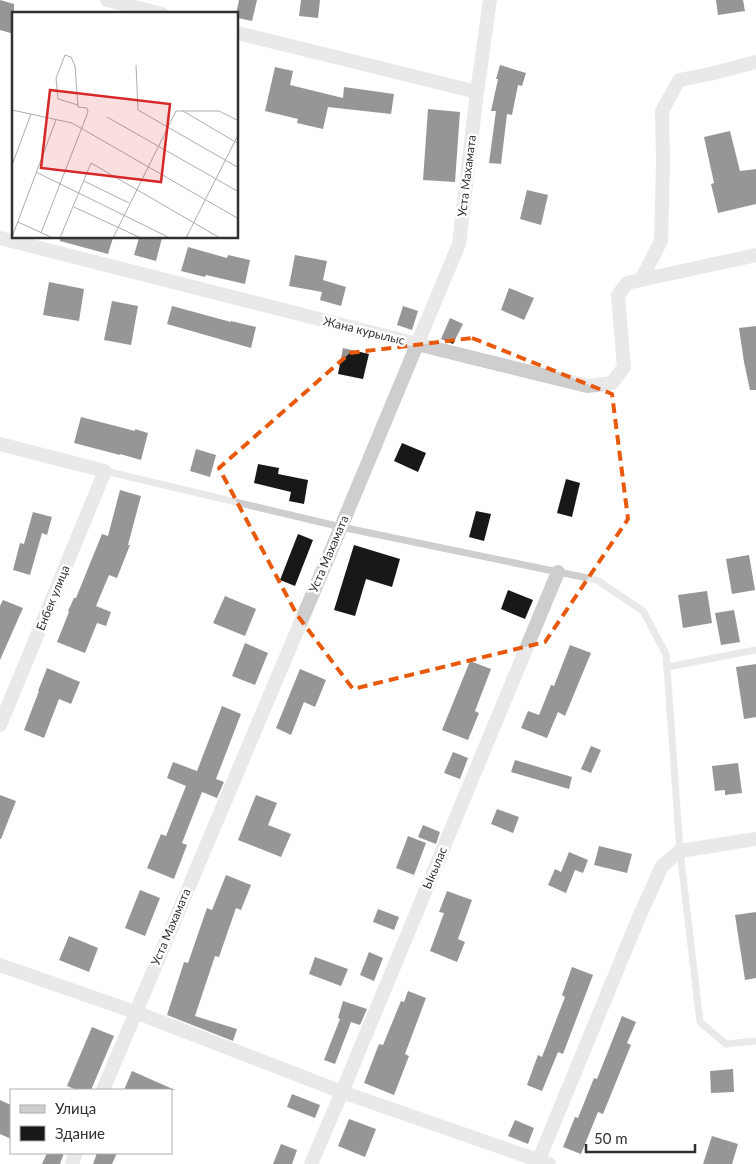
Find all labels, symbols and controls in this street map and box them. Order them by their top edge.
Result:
inset map [12,12,239,239]
street label: Уста Махамата [454,134,479,218]
street label: Жана курылыс [322,313,407,348]
street label: Уста Махамата [306,513,352,595]
street label: Енбек улица [33,563,72,633]
street label: Ыкылас [419,844,450,891]
street label: Уста Махамата [148,886,194,968]
legend [10,1089,172,1154]
text: Улица [55,1099,96,1117]
scale bar [586,1122,695,1154]
text: Здание [55,1124,105,1142]
text: 50 m [594,1129,628,1147]

